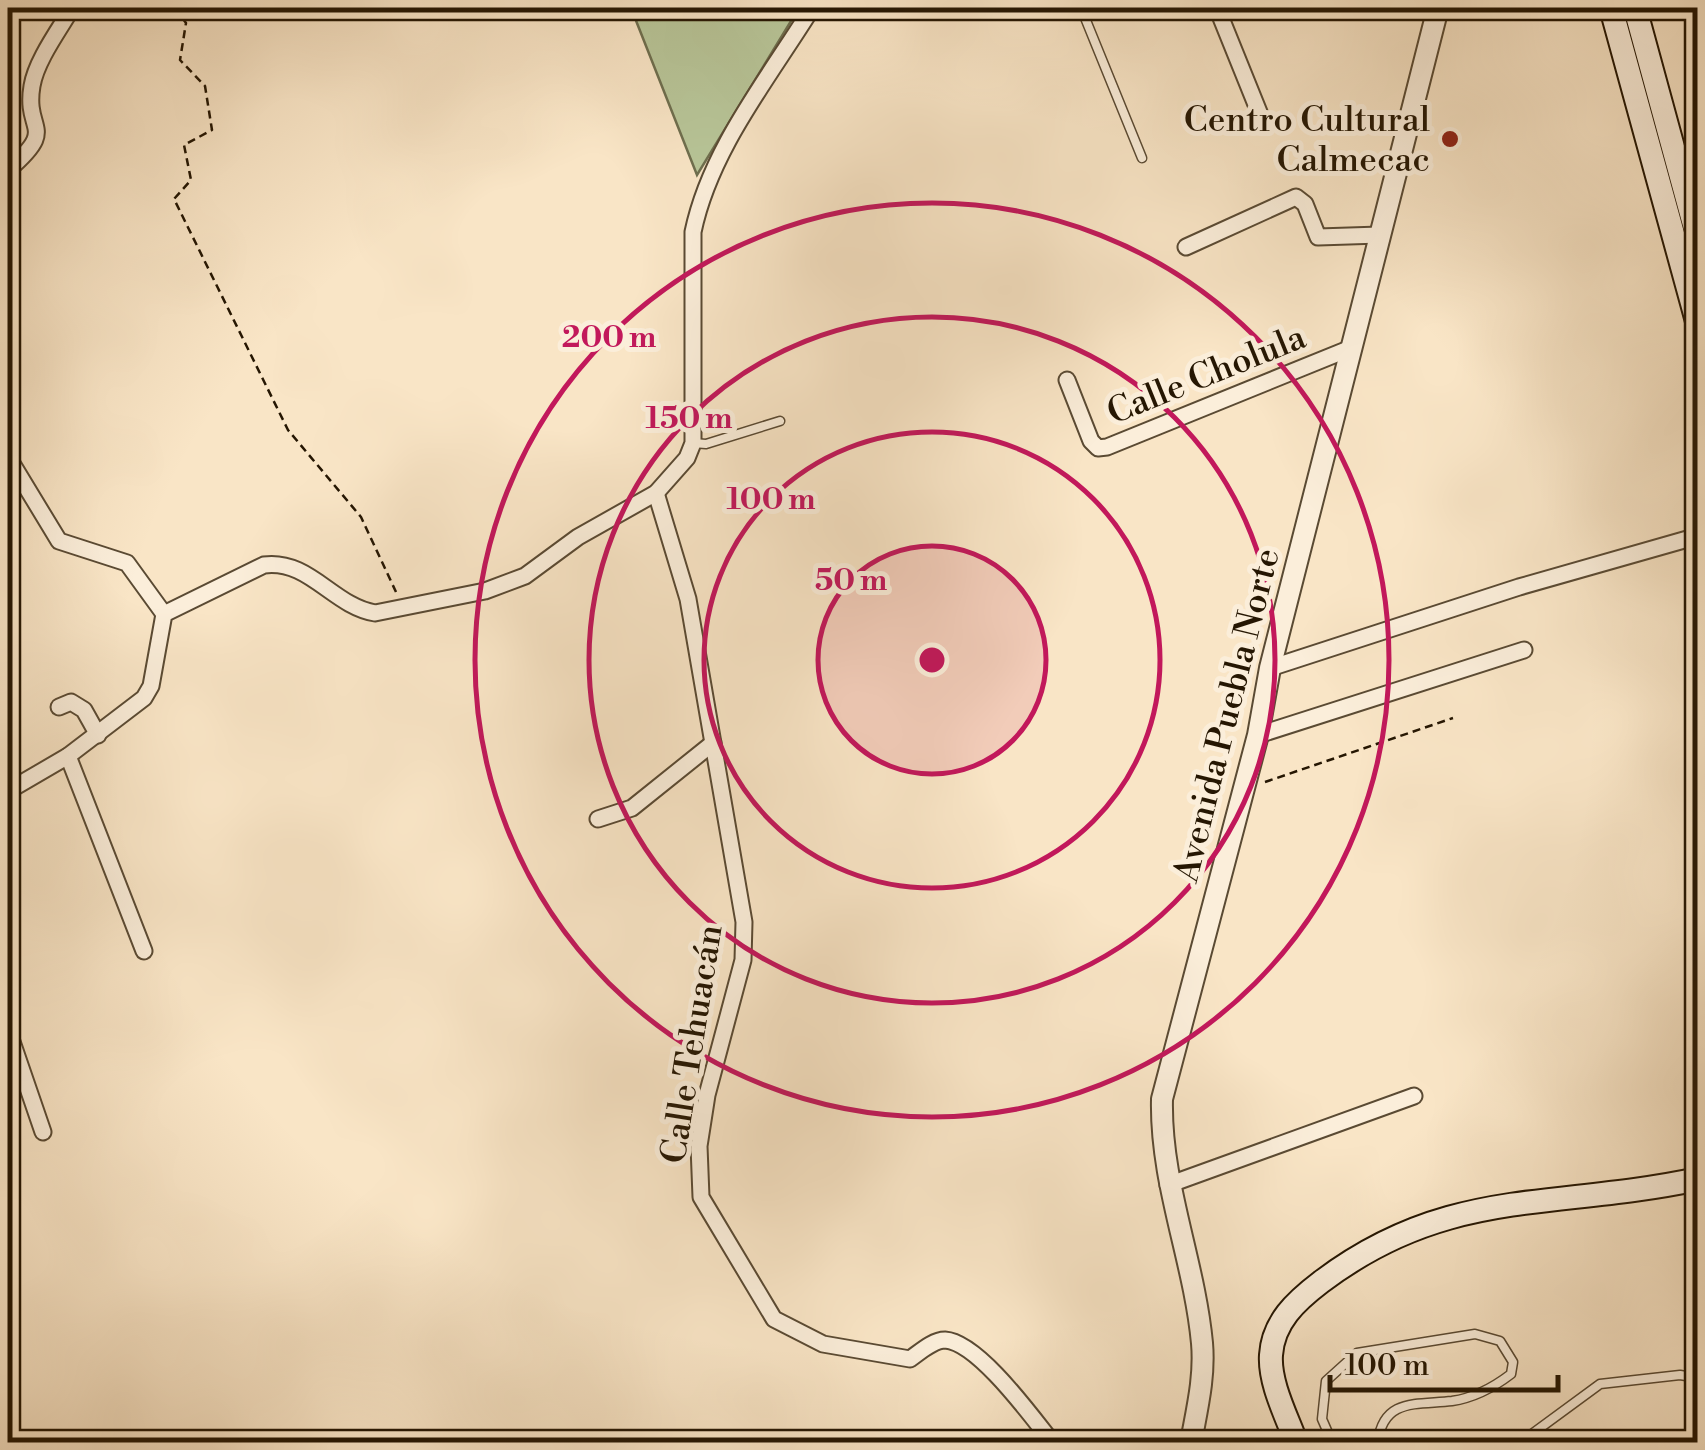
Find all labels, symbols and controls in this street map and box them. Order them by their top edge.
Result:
place label: Centro Cultural Calmecac [1184,99,1430,182]
marker: Centro Cultural Calmecac [1439,128,1461,150]
street label: Calle Cholula [1101,316,1312,435]
text: 200 m [562,319,656,357]
text: 150 m [646,400,732,438]
text: 100 m [726,481,816,519]
street label: Avenida Puebla Norte [1165,544,1290,888]
text: 50 m [815,562,887,600]
centre of rings [914,642,950,678]
street label: Calle Tehuacán [652,922,733,1167]
scale bar [1330,1330,1558,1392]
text: 100 m [1345,1347,1429,1385]

